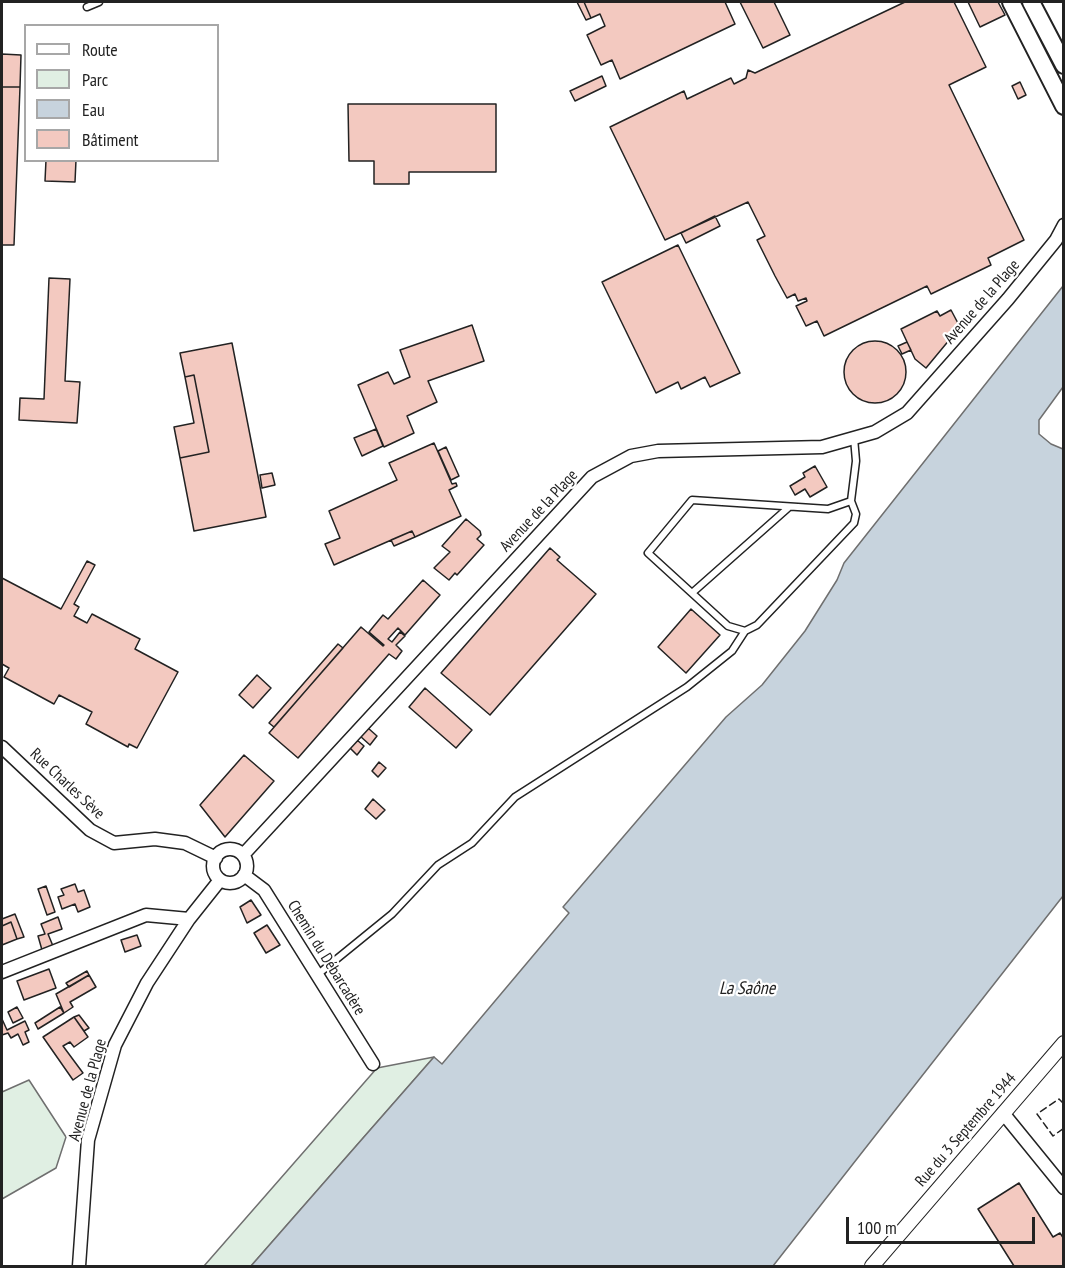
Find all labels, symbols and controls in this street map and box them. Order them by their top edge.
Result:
legend [24,24,219,162]
text: Route [82,38,118,61]
text: Parc [82,68,108,91]
text: Eau [82,98,105,121]
text: Bâtiment [82,128,139,151]
street label: Avenue de la Plage [940,256,1024,348]
street label: Avenue de la Plage [496,466,582,556]
street label: Rue Charles Sève [26,745,108,823]
street label: Chemin du Débarcadère [283,897,369,1019]
water label: La Saône [719,978,775,1000]
street label: Avenue de la Plage [65,1037,111,1143]
street label: Rue du 3 Septembre 1944 [911,1069,1021,1191]
scale bar [849,1205,1038,1243]
text: 100 m [857,1216,897,1239]

